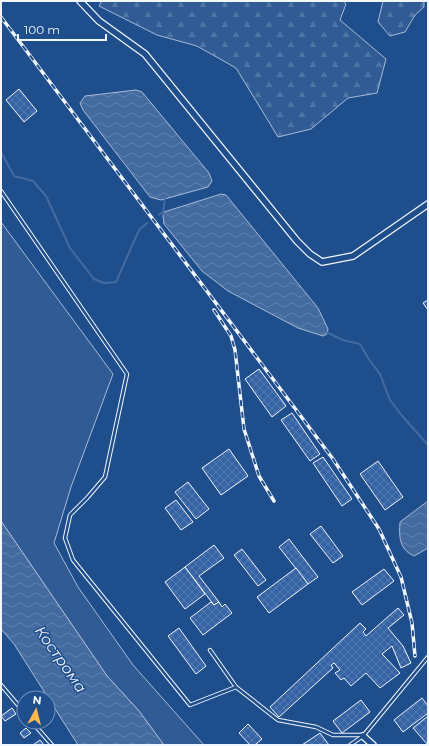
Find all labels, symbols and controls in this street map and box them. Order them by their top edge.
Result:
scale bar [18,16,106,42]
text: 100 m [24,22,60,37]
water label: Кострома [31,622,91,696]
north arrow [16,690,56,730]
text: N [32,693,42,708]

